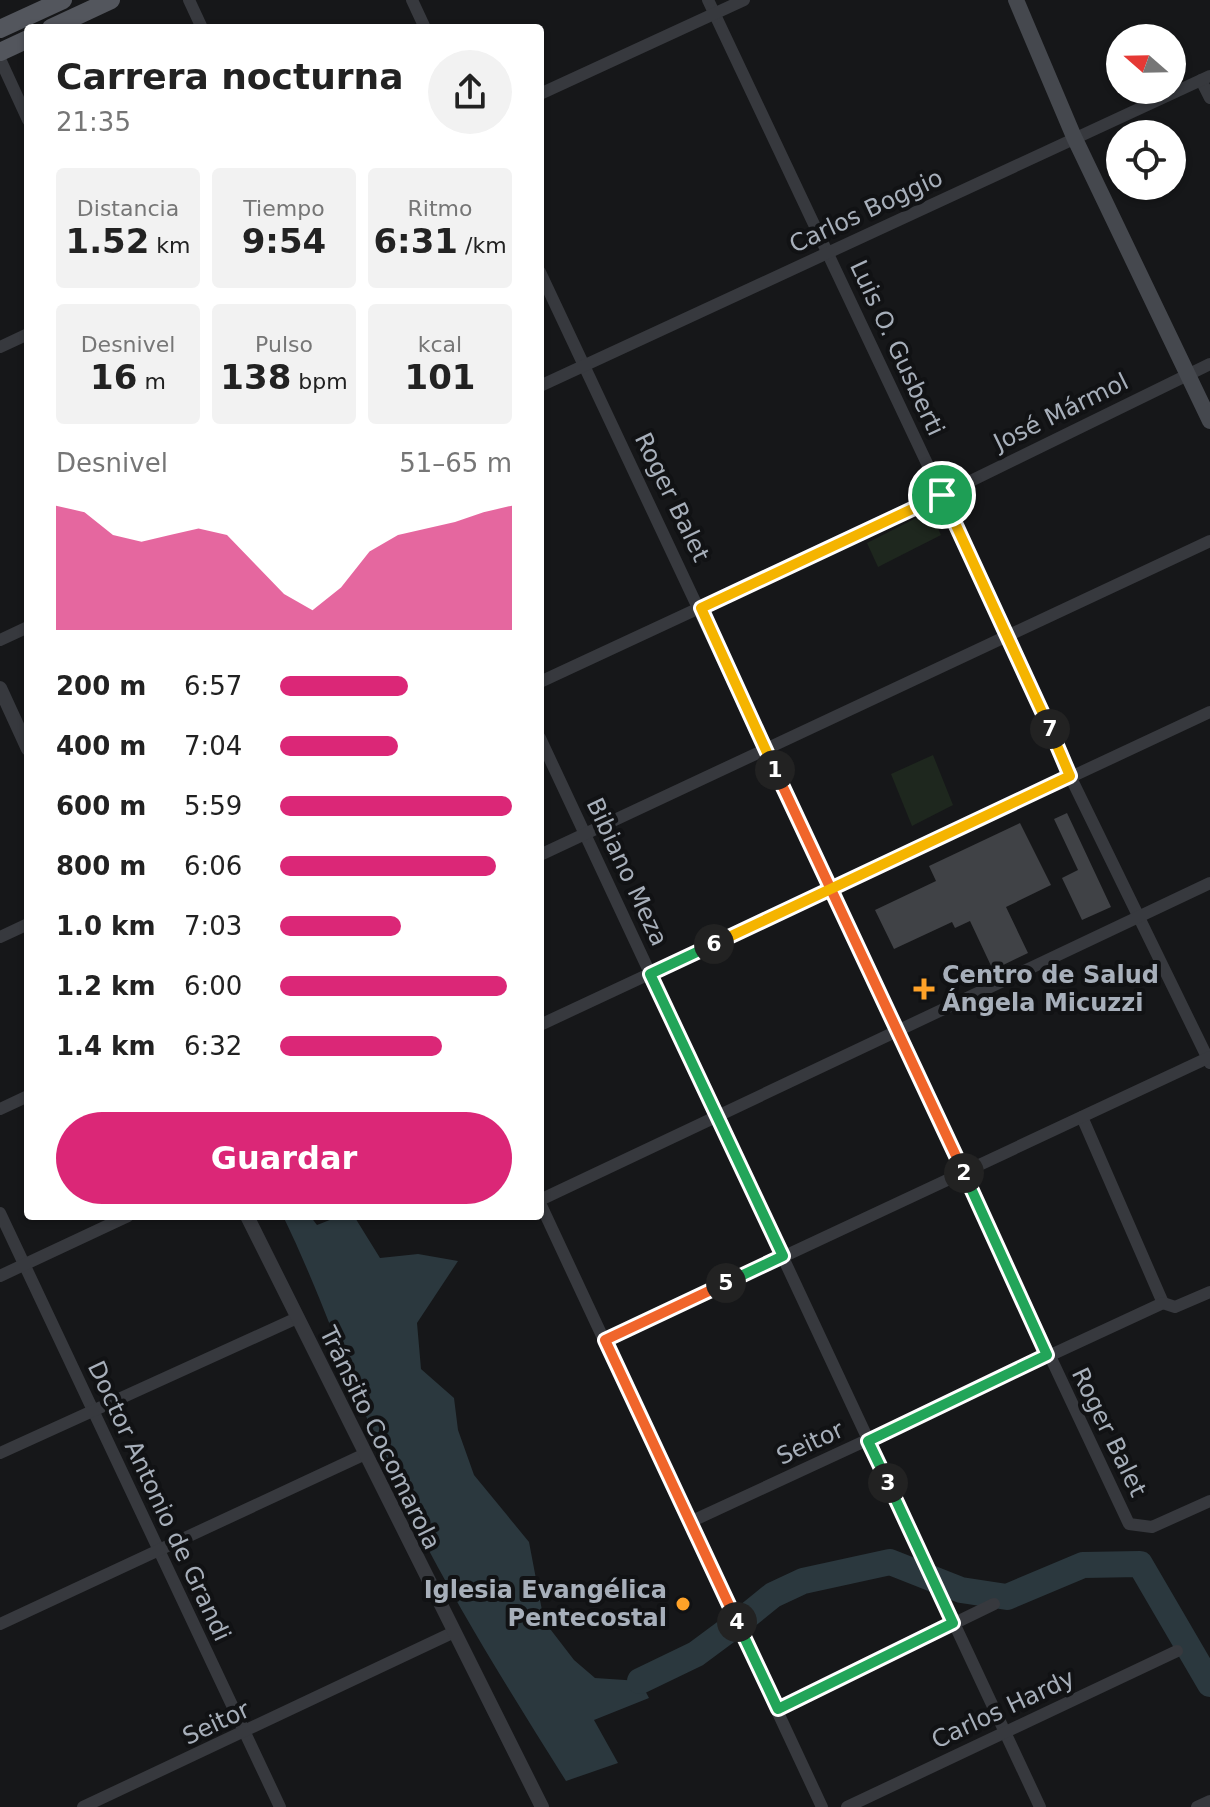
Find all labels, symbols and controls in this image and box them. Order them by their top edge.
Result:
north arrow [1106,24,1186,104]
map controls [1106,24,1186,200]
button: share [428,50,512,134]
text: Carrera nocturna [56,56,403,97]
text: 21:35 [56,107,131,137]
button: locate [1106,120,1186,200]
street label: Carlos Boggio [785,163,947,259]
text: Distancia [77,196,179,221]
text: Tiempo [243,196,325,221]
text: Ritmo [408,196,472,221]
text: 1.52 [65,221,149,261]
text: 9:54 [242,221,326,261]
text: 6:31 [373,221,458,261]
text: km [149,233,191,258]
text: /km [458,233,507,258]
street label: Luis O. Gusberti [844,256,950,440]
text: Desnivel [81,332,175,357]
text: Pulso [255,332,313,357]
text: kcal [418,332,462,357]
text: 16 [90,357,137,397]
text: 138 [220,357,291,397]
text: 101 [405,357,475,397]
street label: José Mármol [987,367,1133,458]
text: m [137,369,166,394]
text: bpm [291,369,348,394]
street label: Roger Balet [629,428,715,566]
text: Desnivel [56,448,168,478]
text: 51–65 m [399,448,512,478]
pin [908,461,976,529]
icon: arrive [920,473,964,517]
text: 200 m [56,671,146,701]
text: 6:57 [184,671,242,701]
pin: 7 [1030,709,1070,749]
text: 7 [1042,716,1058,741]
text: 400 m [56,731,146,761]
text: 7:04 [184,731,242,761]
pin: 1 [755,750,795,790]
text: 1 [767,757,783,782]
text: 600 m [56,791,146,821]
text: 5:59 [184,791,242,821]
street label: Bibiano Meza [580,794,674,950]
text: 800 m [56,851,146,881]
text: 6:06 [184,851,242,881]
text: 1.0 km [56,911,156,941]
text: 7:03 [184,911,242,941]
pin: 6 [694,924,734,964]
text: 6 [706,931,722,956]
place label: Centro de Salud Ángela Micuzzi [942,961,1159,1017]
text: 1.2 km [56,971,156,1001]
text: 6:00 [184,971,242,1001]
marker: Centro de Salud Ángela Micuzzi [913,978,935,1000]
text: 1.4 km [56,1031,156,1061]
text: 6:32 [184,1031,242,1061]
button: Guardar [56,1112,512,1204]
pin: 2 [944,1153,984,1193]
text: 2 [956,1160,972,1185]
pin: 5 [706,1263,746,1303]
text: 5 [718,1270,734,1295]
street label: Tránsito Cocomarola [313,1321,446,1554]
street label: Doctor Antonio de Grandi [82,1357,236,1645]
street label: Roger Balet [1066,1363,1152,1501]
street label: Seitor [772,1415,848,1471]
pin: 3 [868,1463,908,1503]
text: 3 [880,1470,896,1495]
place label: Iglesia Evangélica Pentecostal [424,1576,667,1632]
marker: Iglesia Evangélica Pentecostal [674,1595,692,1613]
pin: 4 [717,1602,757,1642]
text: 4 [729,1609,745,1634]
street label: Carlos Hardy [927,1664,1079,1754]
street label: Seitor [178,1695,254,1751]

